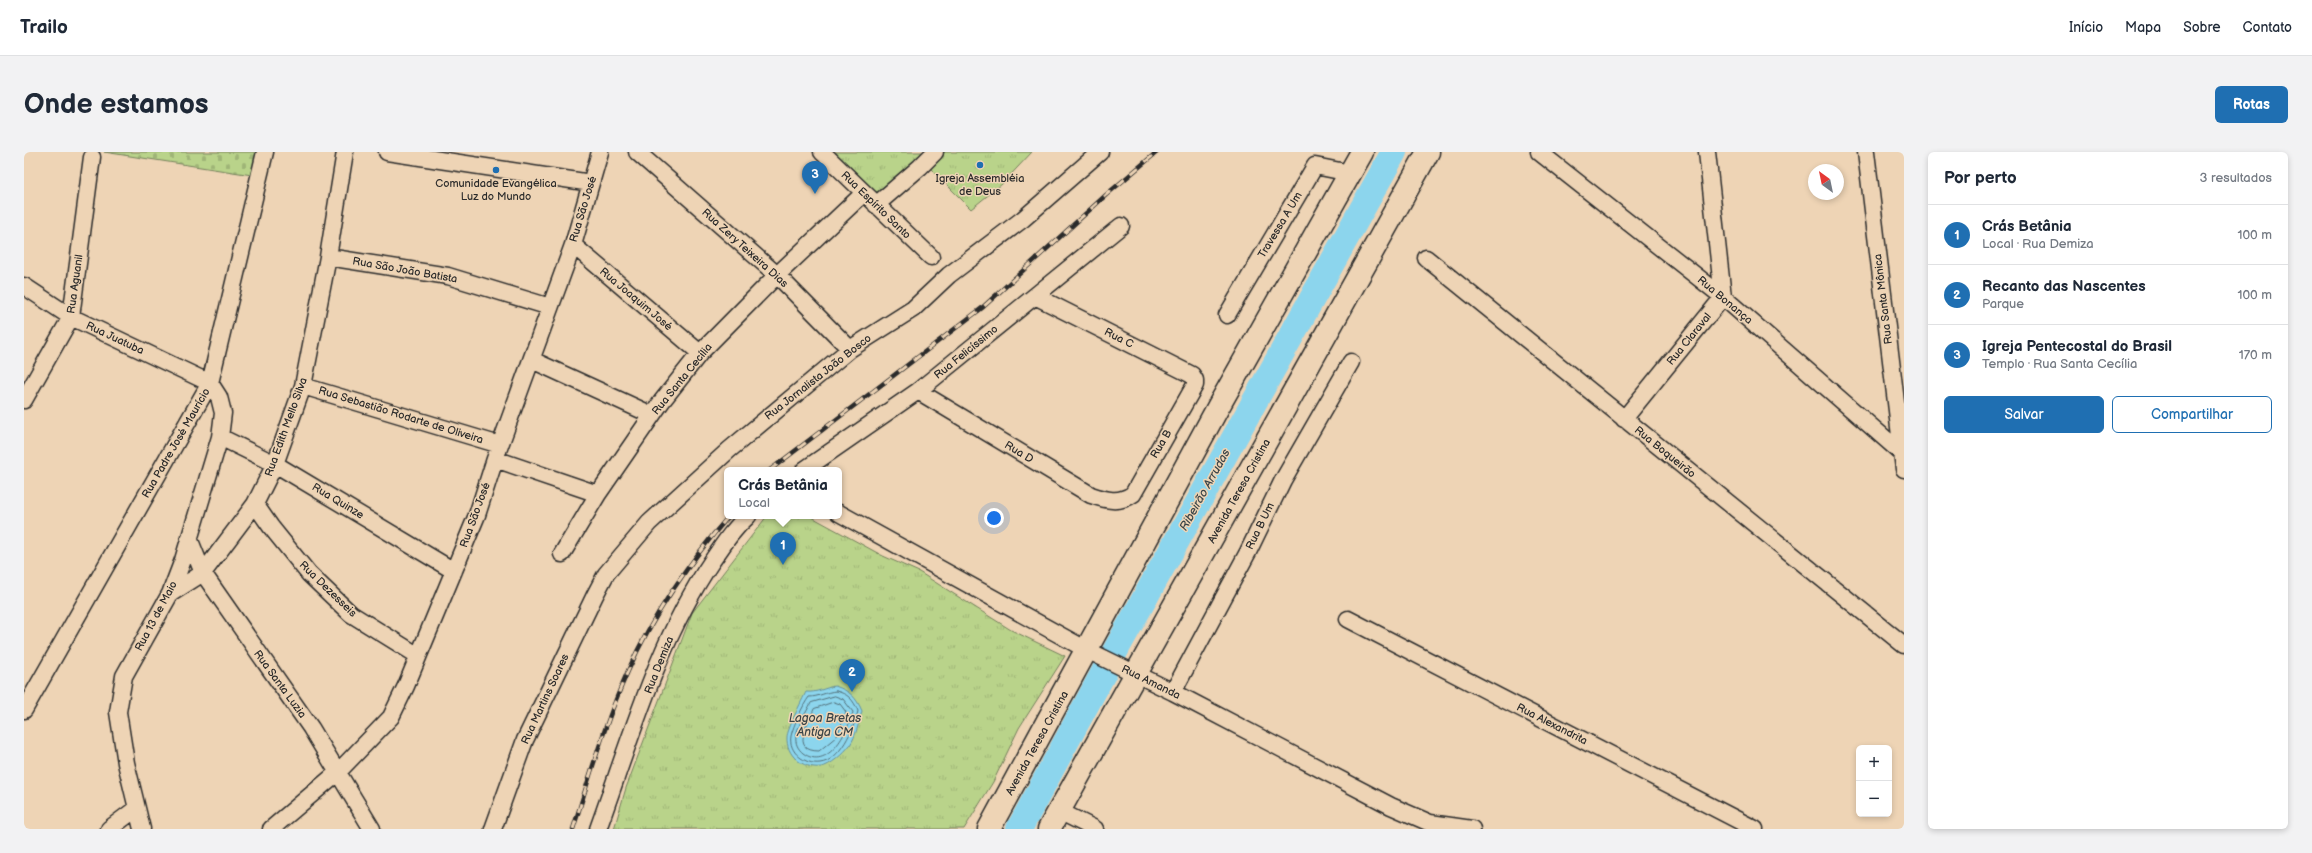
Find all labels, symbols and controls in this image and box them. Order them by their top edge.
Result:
text: Trailo [20,16,68,39]
text: Início [2069,19,2103,36]
text: Mapa [2125,19,2161,36]
text: Sobre [2183,19,2221,36]
text: Contato [2243,19,2292,36]
button: Rotas [2215,86,2288,123]
text: Onde estamos [24,88,209,121]
marker: Igreja Assembléia de Deus [975,160,985,170]
pin: 3 [802,161,828,194]
north arrow [1808,164,1844,200]
marker: Comunidade Evangélica Luz do Mundo [491,165,501,175]
street label: Rua Espírito Santo [838,168,914,242]
text: Por perto [1944,168,2017,188]
text: 3 resultados [2200,170,2272,186]
place label: Igreja Assembléia de Deus [936,172,1024,198]
street label: Rua São José [567,174,599,244]
place label: Comunidade Evangélica Luz do Mundo [435,177,557,203]
street label: Travessa A Um [1255,190,1305,260]
street label: Rua Zery Teixeira Dias [699,206,791,291]
text: Crás Betânia [1982,217,2072,236]
text: 1 [1954,227,1960,243]
text: 100 m [2237,227,2272,243]
text: Local · Rua Demiza [1982,236,2094,252]
street label: Rua Santa Mônica [1871,253,1895,345]
street label: Rua Aguanil [64,254,86,314]
street label: Rua São João Batista [352,254,458,286]
street label: Rua Joaquim José [597,265,675,333]
street label: Rua Bonança [1695,273,1755,327]
text: Recanto das Nascentes [1982,277,2146,296]
text: 2 [1953,287,1961,303]
text: 100 m [2237,287,2272,303]
text: Parque [1982,296,2024,312]
street label: Rua Claraval [1664,310,1714,368]
street label: Rua Juatuba [84,319,146,357]
street label: Rua Felicíssimo [932,322,1000,382]
street label: Rua C [1102,325,1136,351]
street label: Rua Jornalista João Bosco [762,331,874,423]
text: Igreja Pentecostal do Brasil [1982,337,2172,356]
street label: Rua Santa Cecília [649,341,715,417]
text: 3 [1953,347,1961,363]
text: 170 m [2239,347,2272,363]
text: Templo · Rua Santa Cecília [1982,356,2137,372]
street label: Rua Edith Mello Silva [262,376,310,478]
street label: Rua Sebastião Rodarte de Oliveira [317,384,485,446]
street label: Rua Padre José Maurício [139,386,213,500]
button: Salvar [1944,396,2104,433]
button: Compartilhar [2112,396,2272,433]
street label: Rua Boqueirão [1632,423,1698,481]
street label: Rua B [1148,427,1175,461]
street label: Avenida Teresa Cristina [1205,437,1273,545]
street label: Rua D [1002,438,1036,466]
water label: Ribeirão Arrudas [1176,446,1234,534]
popup [724,467,842,519]
text: Crás Betânia [738,476,828,495]
street label: Rua Quinze [310,480,367,522]
street label: Rua São José [457,480,493,549]
text: Local [738,495,770,511]
street label: Rua B Um [1243,500,1277,552]
your location [984,508,1004,528]
pin: 1 [770,532,796,565]
street label: Rua Dezesseis [297,558,360,620]
street label: Rua 13 de Maio [132,579,180,653]
street label: Rua Demiza [642,634,676,696]
street label: Rua Santa Luzia [251,648,309,720]
street label: Rua Martins Soares [518,651,572,746]
pin: 2 [839,659,865,692]
street label: Rua Amanda [1119,662,1183,702]
street label: Avenida Teresa Cristina [1003,689,1071,797]
street label: Rua Alexandrita [1514,701,1590,747]
water label: Lagoa Bretas Antiga CM [789,711,861,740]
map controls [1856,745,1892,817]
button: + [1856,745,1892,781]
button: − [1856,781,1892,817]

